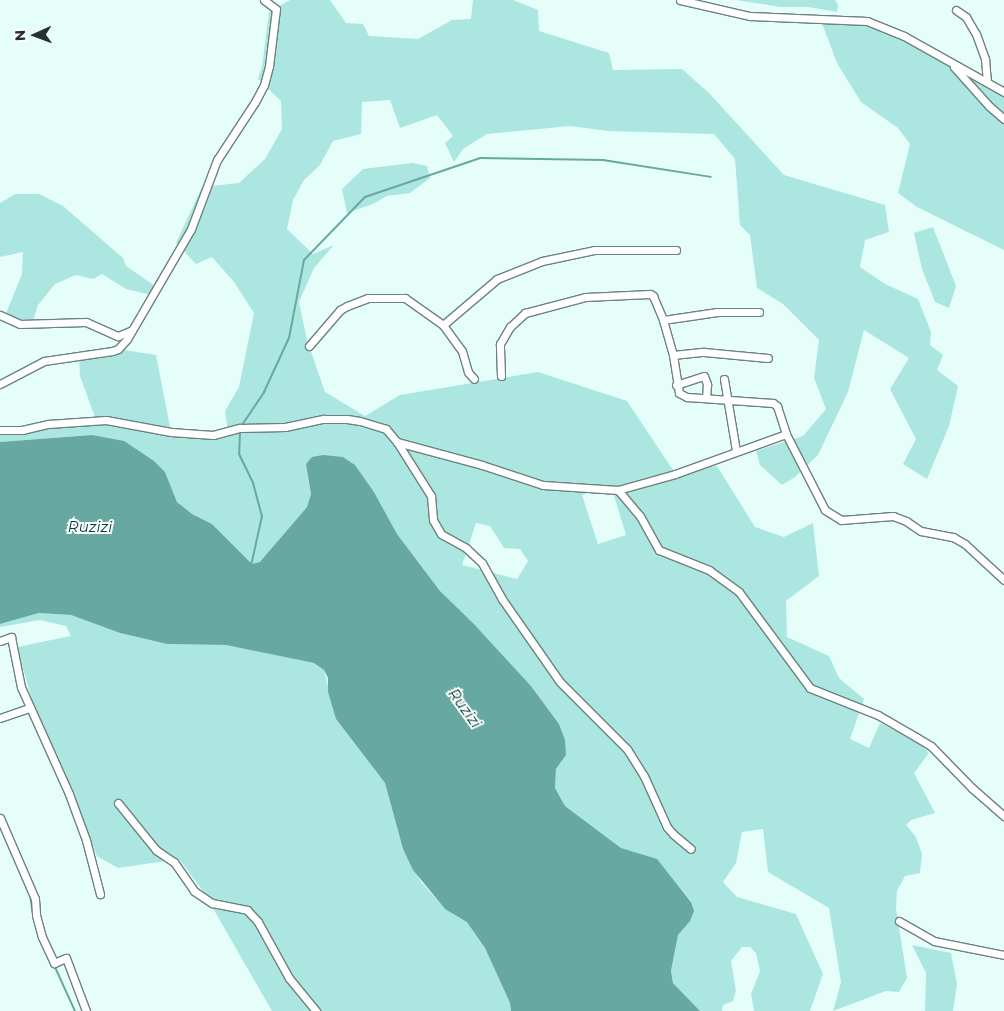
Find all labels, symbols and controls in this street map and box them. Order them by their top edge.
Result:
north arrow [10,10,60,60]
text: N [11,30,29,41]
water label: Ruzizi [68,518,112,536]
water label: Ruzizi [445,685,485,731]

